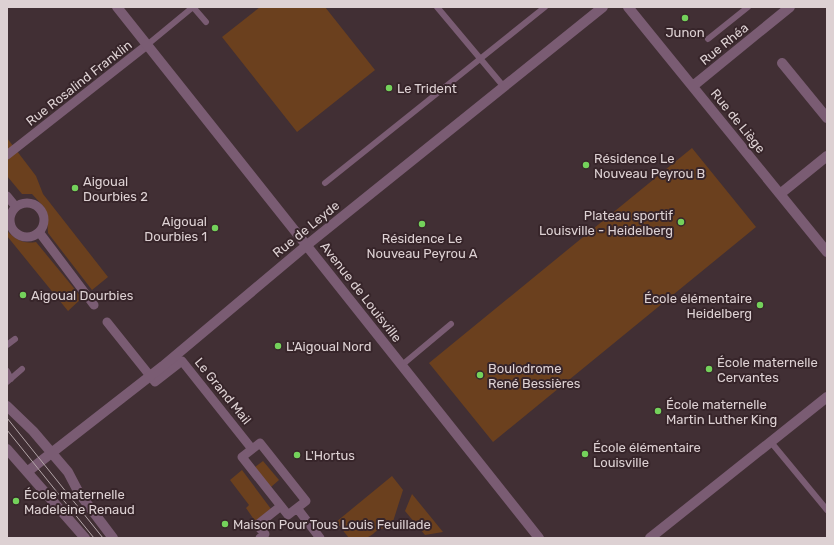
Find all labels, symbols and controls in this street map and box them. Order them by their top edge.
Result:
marker: Junon [680,13,690,23]
street label: Rue Rhéa [697,20,751,68]
place label: Junon [665,25,705,40]
street label: Rue Rosalind Franklin [23,37,135,129]
place label: Le Trident [397,81,457,96]
marker: Le Trident [384,83,394,93]
street label: Rue de Liège [707,86,768,157]
place label: Résidence Le Nouveau Peyrou B [594,151,705,181]
marker: Résidence Le Nouveau Peyrou B [581,160,591,170]
place label: Aigoual Dourbies 2 [83,174,148,204]
marker: Aigoual Dourbies 2 [70,183,80,193]
street label: Rue de Leyde [270,198,342,260]
place label: Plateau sportif Louisville - Heidelberg [539,208,673,239]
place label: Aigoual Dourbies 1 [144,214,207,244]
marker: Plateau sportif Louisville - Heidelberg [676,217,686,227]
marker: Résidence Le Nouveau Peyrou A [417,219,427,229]
marker: Aigoual Dourbies 1 [210,223,220,233]
place label: Résidence Le Nouveau Peyrou A [367,231,478,261]
street label: Avenue de Louisville [317,239,405,345]
place label: Aigoual Dourbies [31,288,134,304]
marker: Aigoual Dourbies [18,290,28,300]
place label: École élémentaire Heidelberg [644,291,752,322]
marker: École élémentaire Heidelberg [755,300,765,310]
place label: L'Aigoual Nord [286,339,371,355]
marker: L'Aigoual Nord [273,341,283,351]
street label: Le Grand Mail [192,355,254,427]
place label: École maternelle Cervantes [717,355,818,385]
place label: Boulodrome René Bessières [488,361,581,391]
marker: École maternelle Cervantes [704,364,714,374]
marker: Boulodrome René Bessières [475,370,485,380]
place label: École maternelle Martin Luther King [666,397,777,428]
marker: École maternelle Martin Luther King [653,406,663,416]
place label: École élémentaire Louisville [593,440,701,470]
place label: L'Hortus [305,448,355,463]
marker: École élémentaire Louisville [580,449,590,459]
marker: L'Hortus [292,450,302,460]
place label: École maternelle Madeleine Renaud [24,487,135,517]
marker: École maternelle Madeleine Renaud [11,496,21,506]
place label: Maison Pour Tous Louis Feuillade [233,517,431,532]
marker: Maison Pour Tous Louis Feuillade [220,519,230,529]

